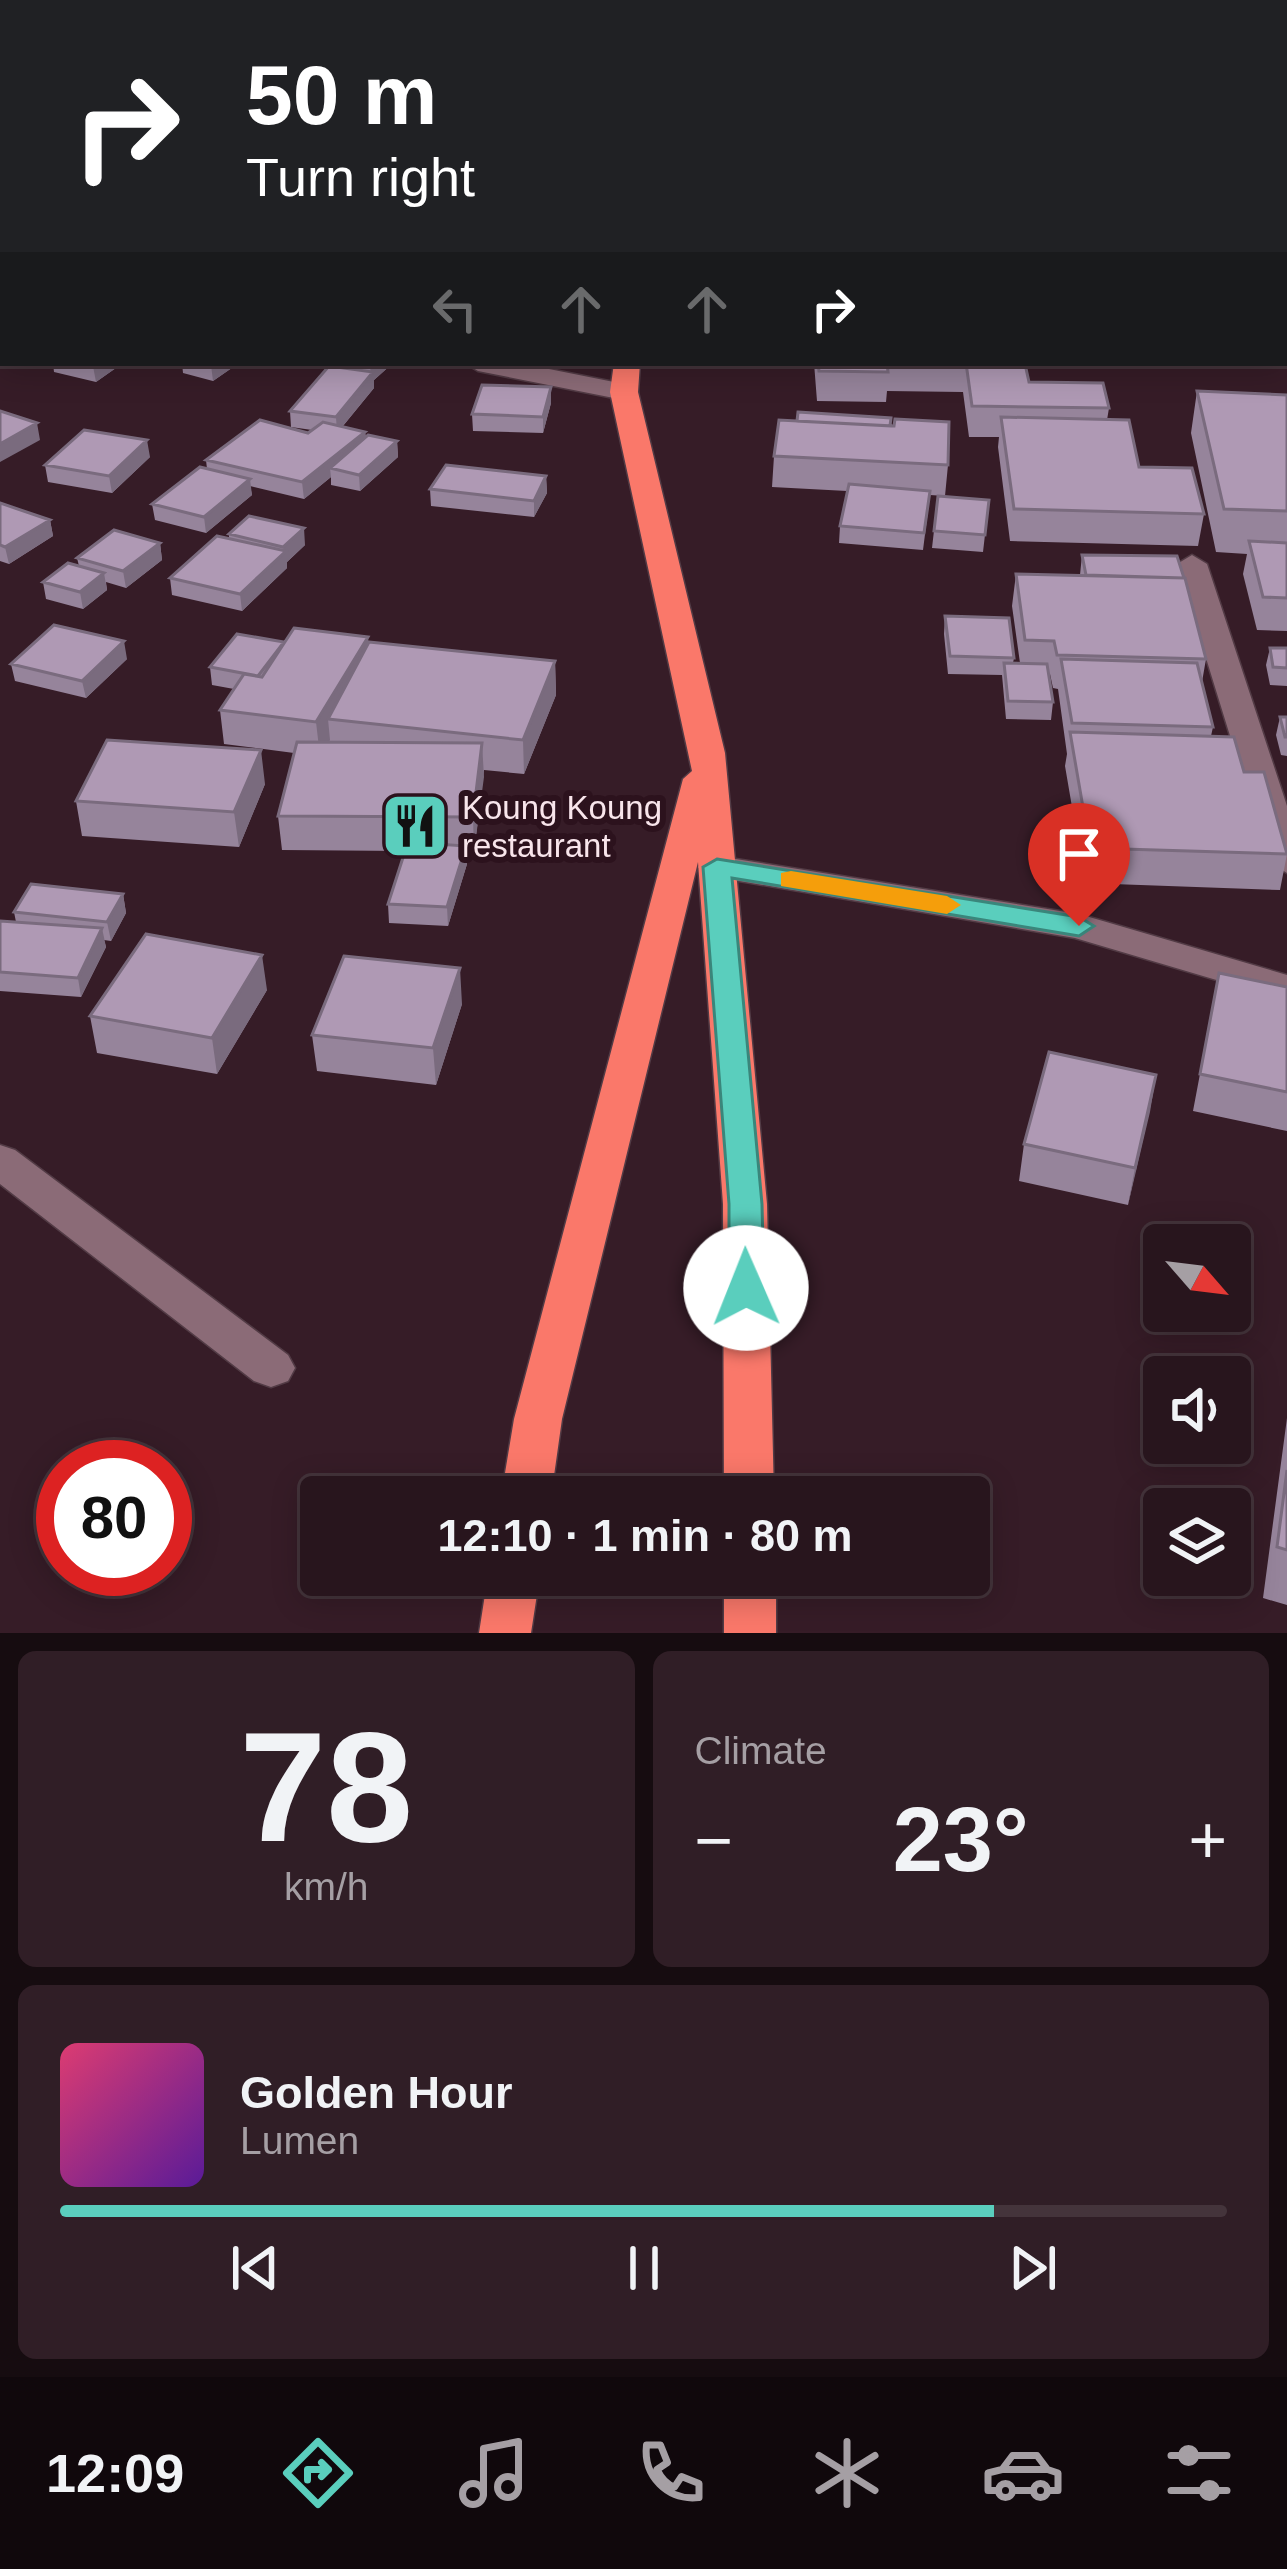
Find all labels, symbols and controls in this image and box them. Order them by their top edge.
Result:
icon: right [48,48,204,204]
text: 50 m [246,48,437,142]
text: Turn right [246,147,475,207]
icon: left [422,276,488,342]
icon: ahead [548,276,614,342]
icon: ahead [674,276,740,342]
icon: right [800,276,866,342]
place label: Koung Koung restaurant [462,789,662,864]
restaurant icon: Koung Koung restaurant [380,791,450,861]
pin [1028,803,1130,926]
icon: arrive [1046,821,1112,887]
north arrow [1143,1224,1251,1332]
map controls [1143,1224,1251,1596]
position arrow [683,1225,809,1351]
button: sound [1143,1356,1251,1464]
speed limit sign: 80 [36,1440,192,1596]
button: layers [1143,1488,1251,1596]
text: 12:10 · 1 min · 80 m [437,1510,853,1561]
text: 78 [239,1700,413,1874]
text: Climate [695,1729,827,1772]
text: 23° [893,1790,1029,1890]
text: − [695,1803,733,1877]
text: + [1188,1803,1227,1877]
text: km/h [284,1865,369,1908]
text: Golden Hour [240,2067,512,2118]
text: Lumen [240,2119,359,2162]
icon: previous [222,2235,288,2301]
icon: pause [611,2235,677,2301]
icon: next [1000,2235,1066,2301]
icon: directions [276,2431,360,2515]
icon: music [452,2431,536,2515]
icon: phone [629,2431,713,2515]
icon: climate [805,2431,889,2515]
icon: car [981,2431,1065,2515]
icon: filters [1157,2431,1241,2515]
text: 12:09 [46,2443,184,2503]

